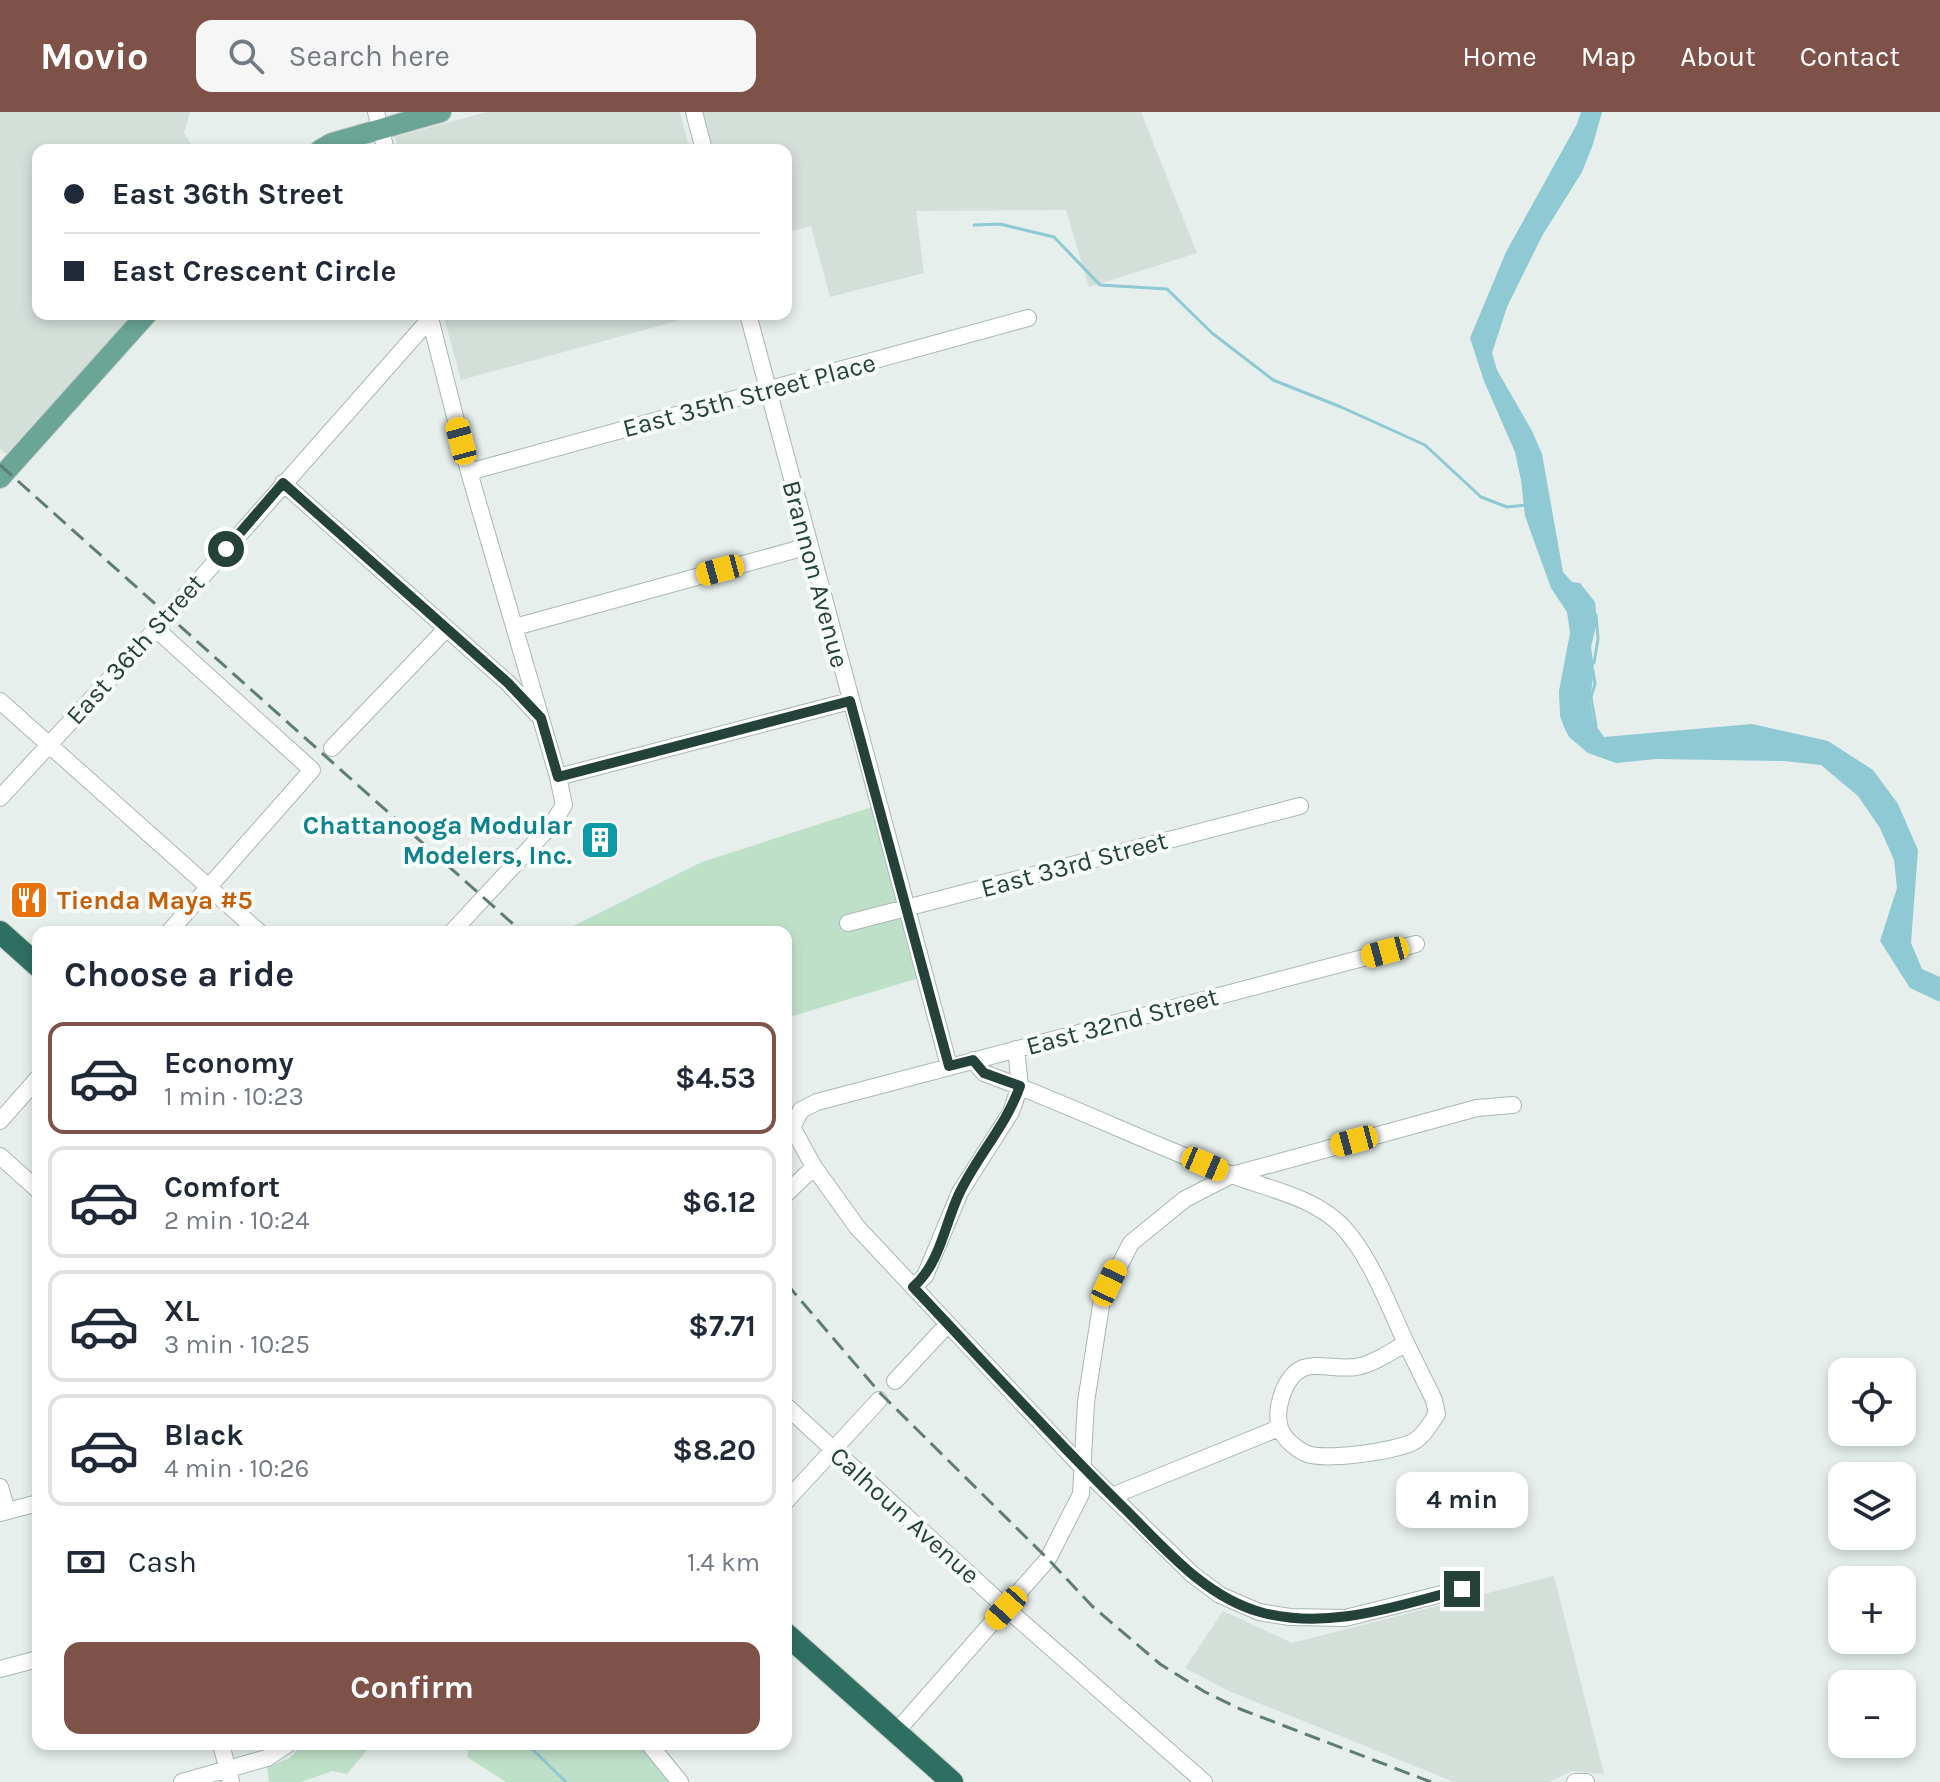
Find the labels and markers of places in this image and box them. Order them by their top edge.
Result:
place label: Chattanooga Modular Modelers, Inc. [303,810,573,871]
building icon: Chattanooga Modular Modelers, Inc. [579,819,621,861]
restaurant icon: Tienda Maya #5 [8,879,50,921]
place label: Tienda Maya #5 [57,885,253,916]

